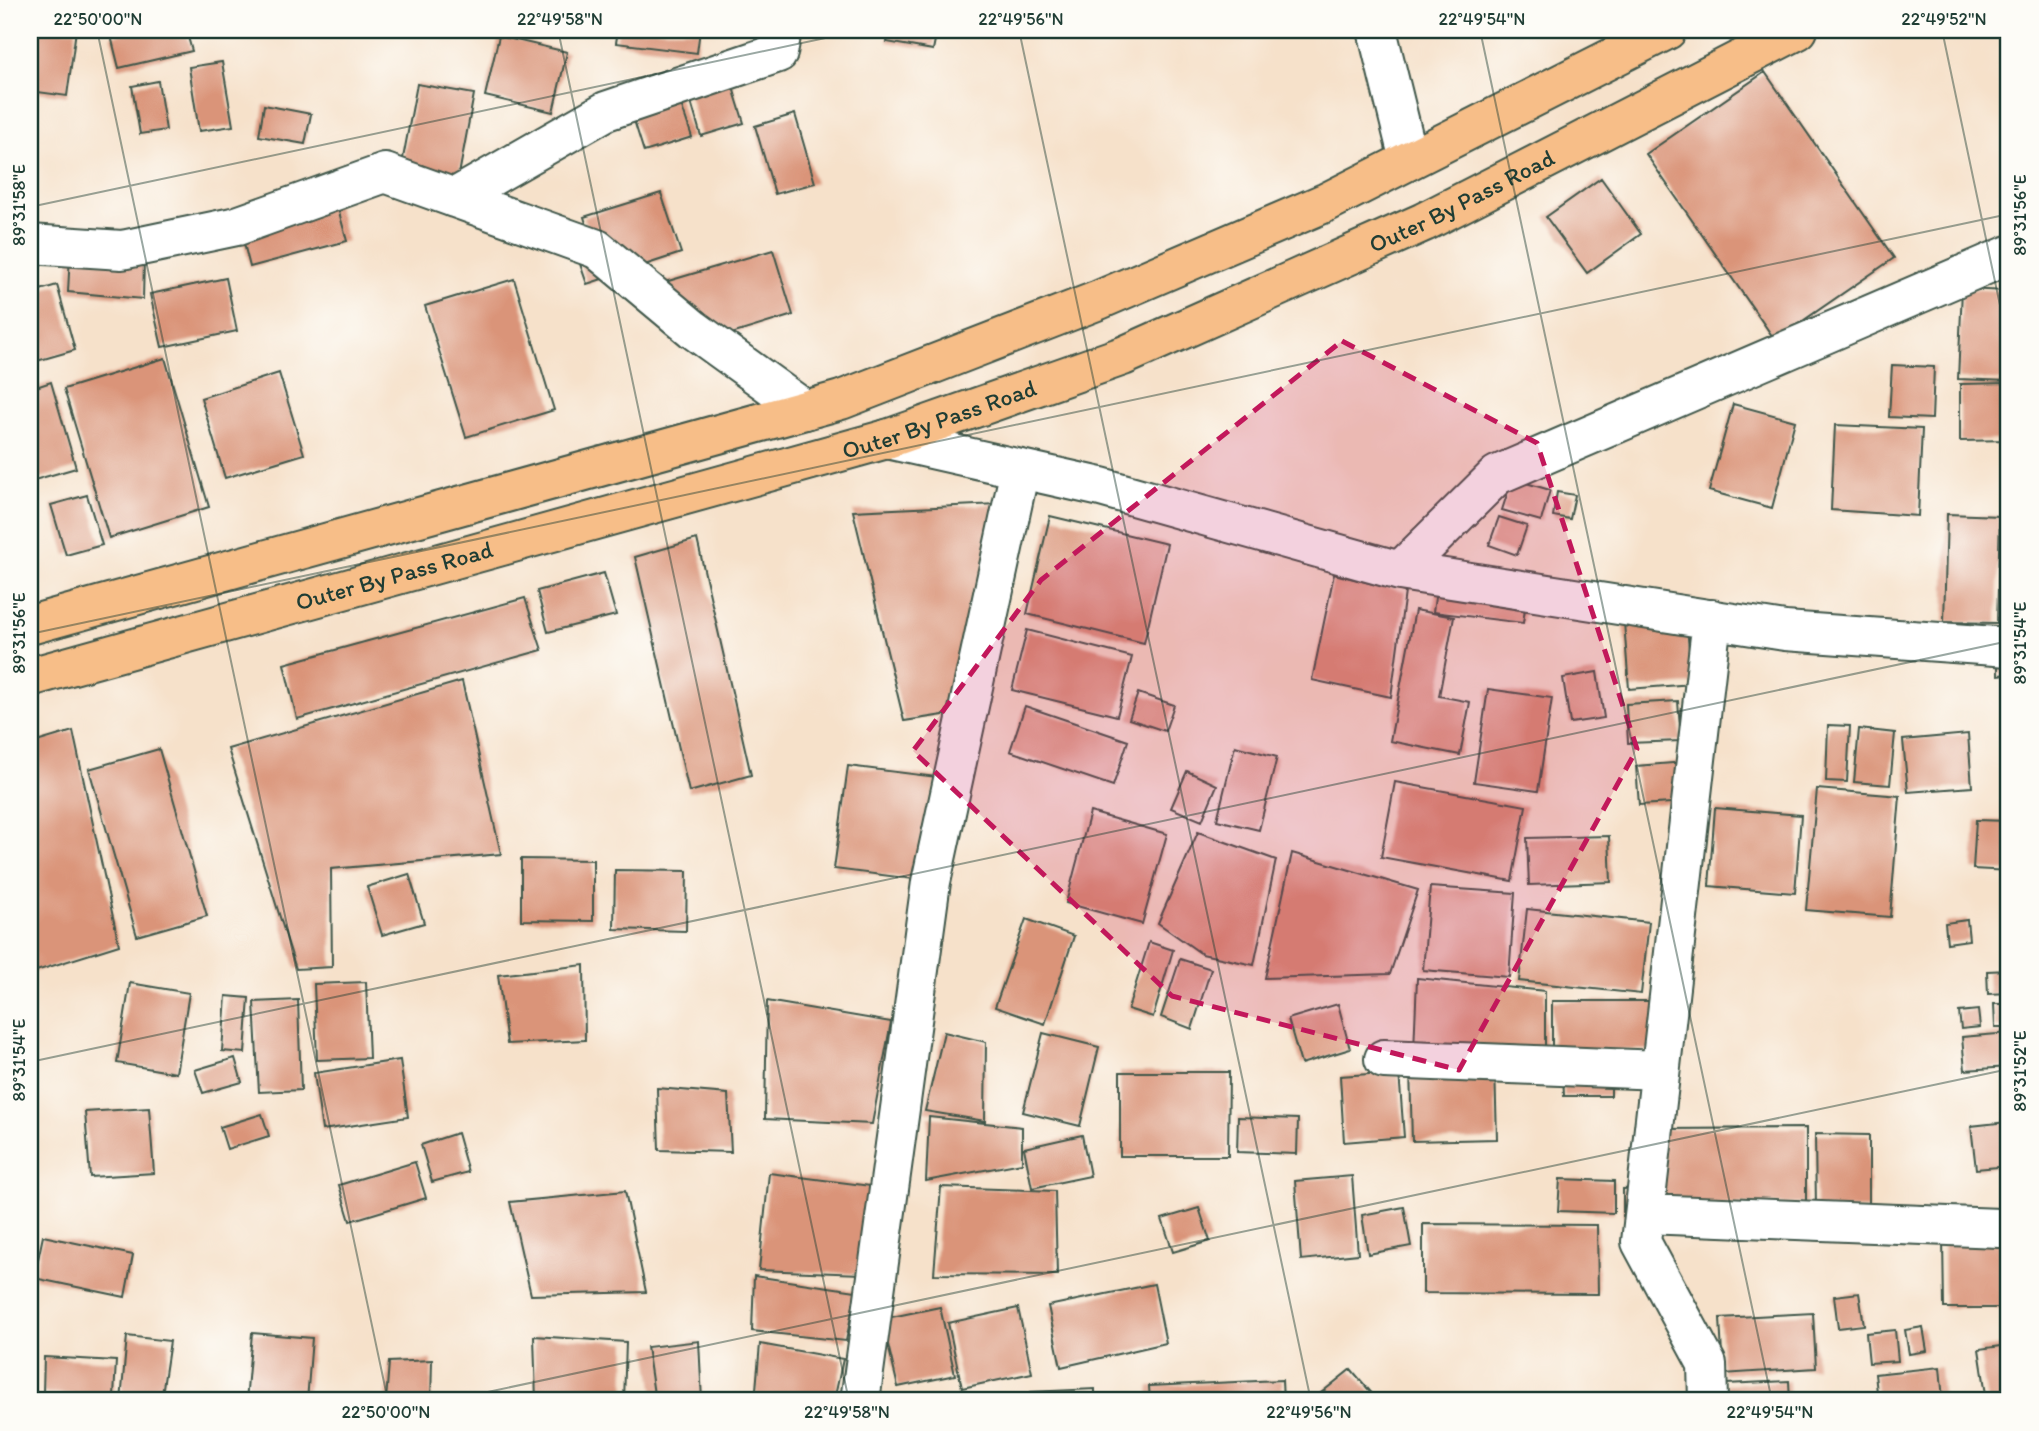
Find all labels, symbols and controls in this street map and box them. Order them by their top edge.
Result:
text: 22°50'00"N [53,8,143,30]
text: 22°49'58"N [517,8,603,30]
text: 22°49'56"N [978,8,1064,30]
text: 22°49'54"N [1439,8,1525,30]
text: 22°49'52"N [1901,8,1987,30]
street label: Outer By Pass Road [1364,143,1559,259]
text: 89°31'58"E [8,164,30,246]
text: 89°31'56"E [2009,174,2031,256]
street label: Outer By Pass Road [839,373,1040,465]
street label: Outer By Pass Road [292,534,496,617]
text: 89°31'56"E [8,592,30,674]
text: 89°31'54"E [2009,602,2031,684]
text: 89°31'54"E [8,1019,30,1101]
text: 89°31'52"E [2009,1030,2031,1112]
text: 22°50'00"N [341,1401,431,1423]
text: 22°49'58"N [804,1401,890,1423]
text: 22°49'56"N [1266,1401,1352,1423]
text: 22°49'54"N [1727,1401,1813,1423]

